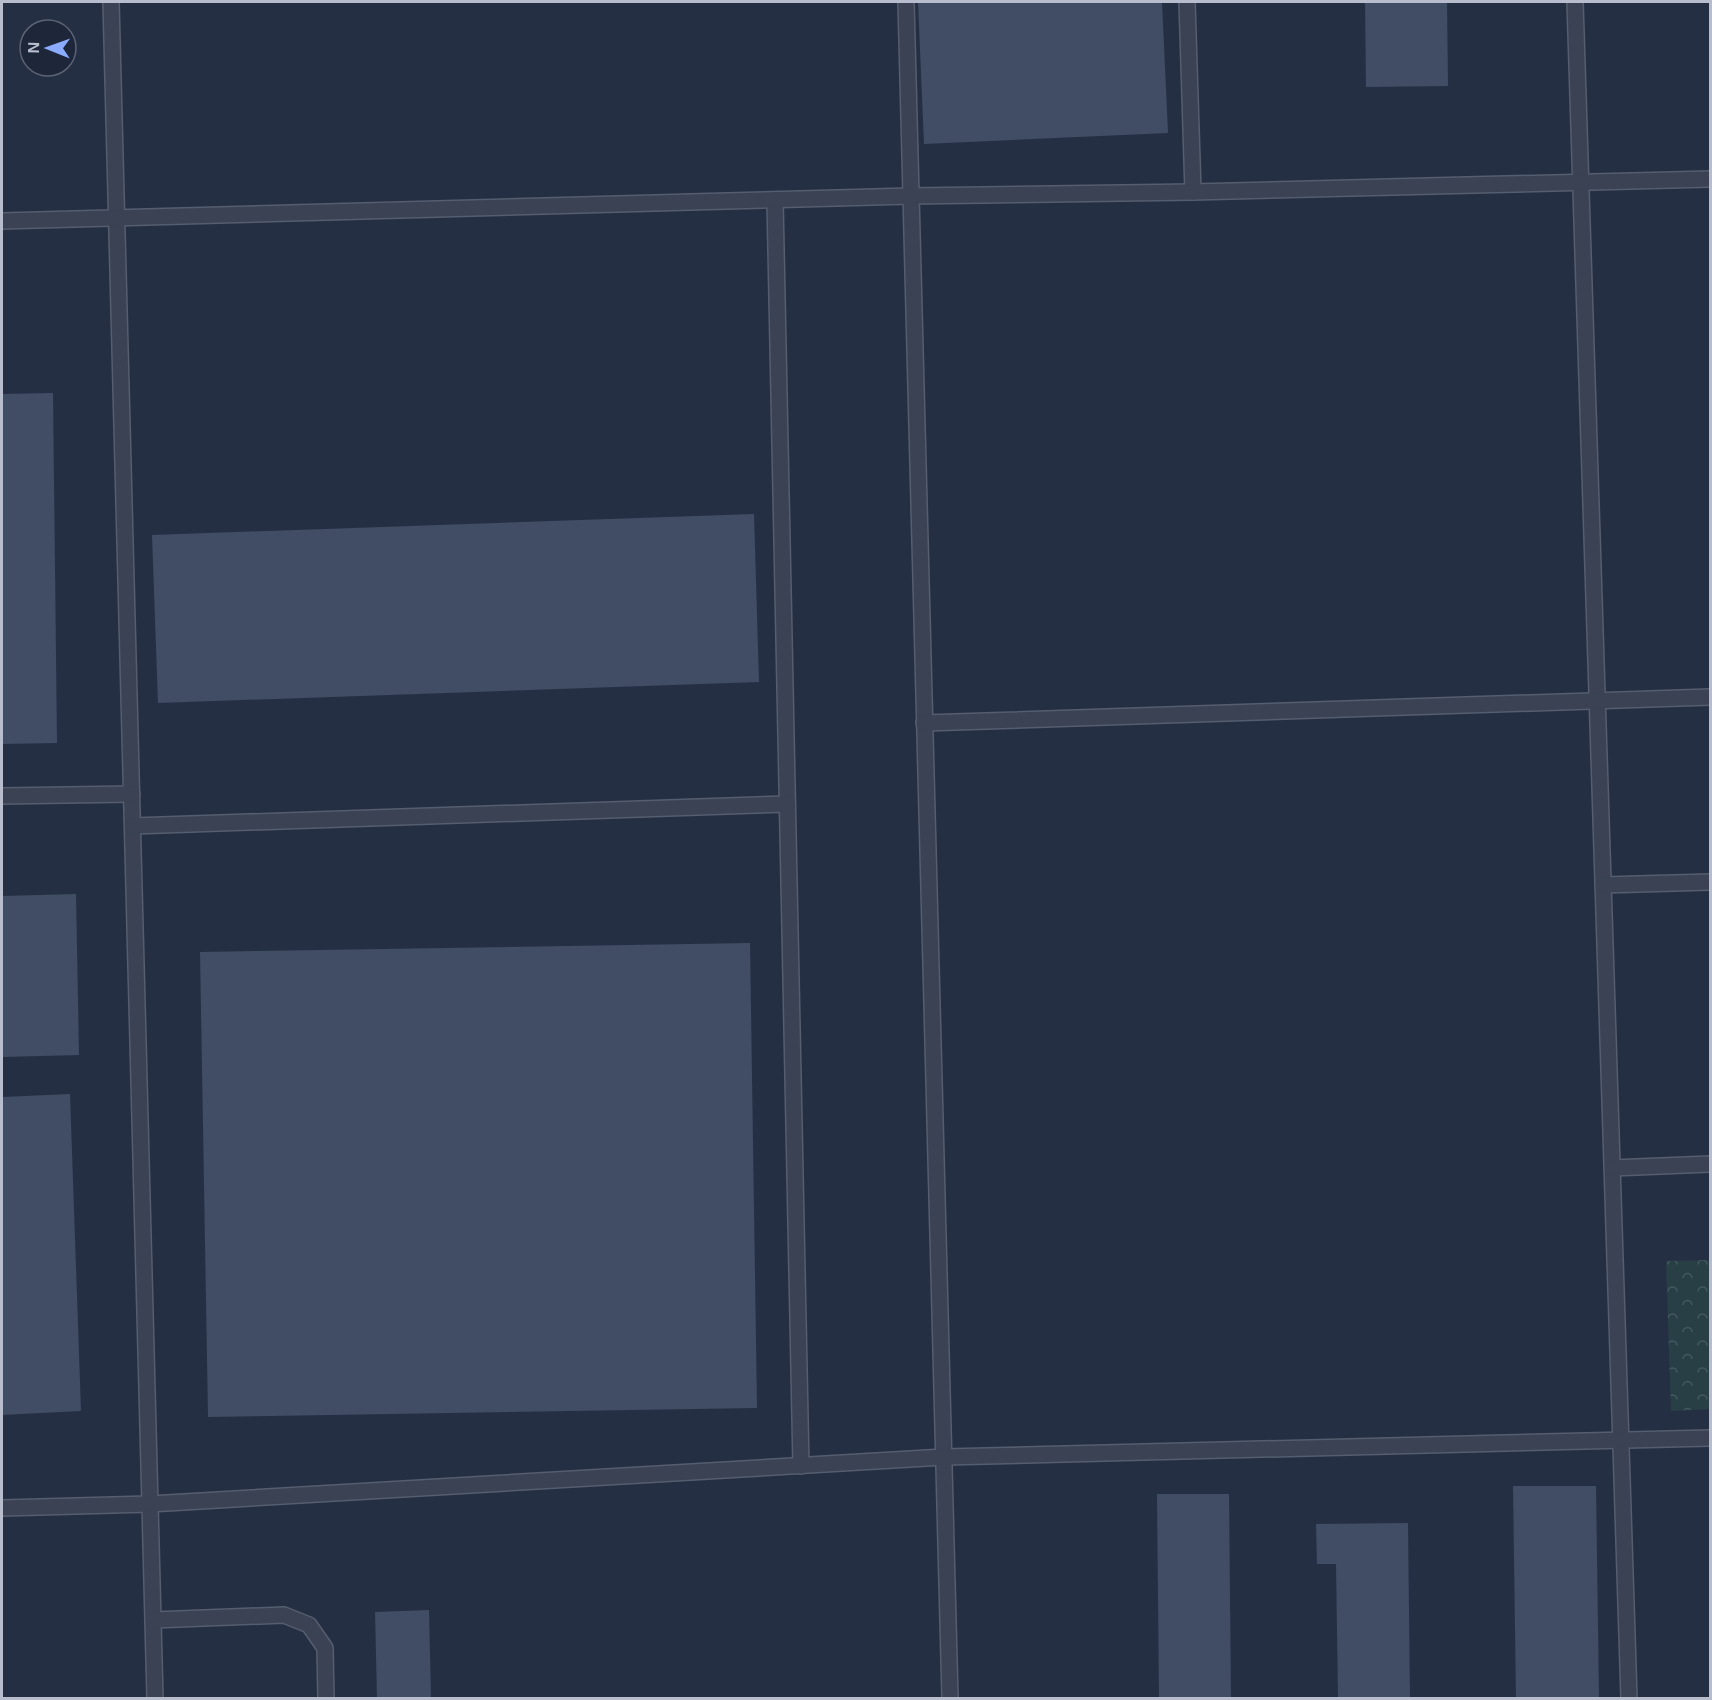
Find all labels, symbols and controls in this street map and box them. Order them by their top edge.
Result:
north arrow [18,18,78,78]
text: N [25,42,42,54]

